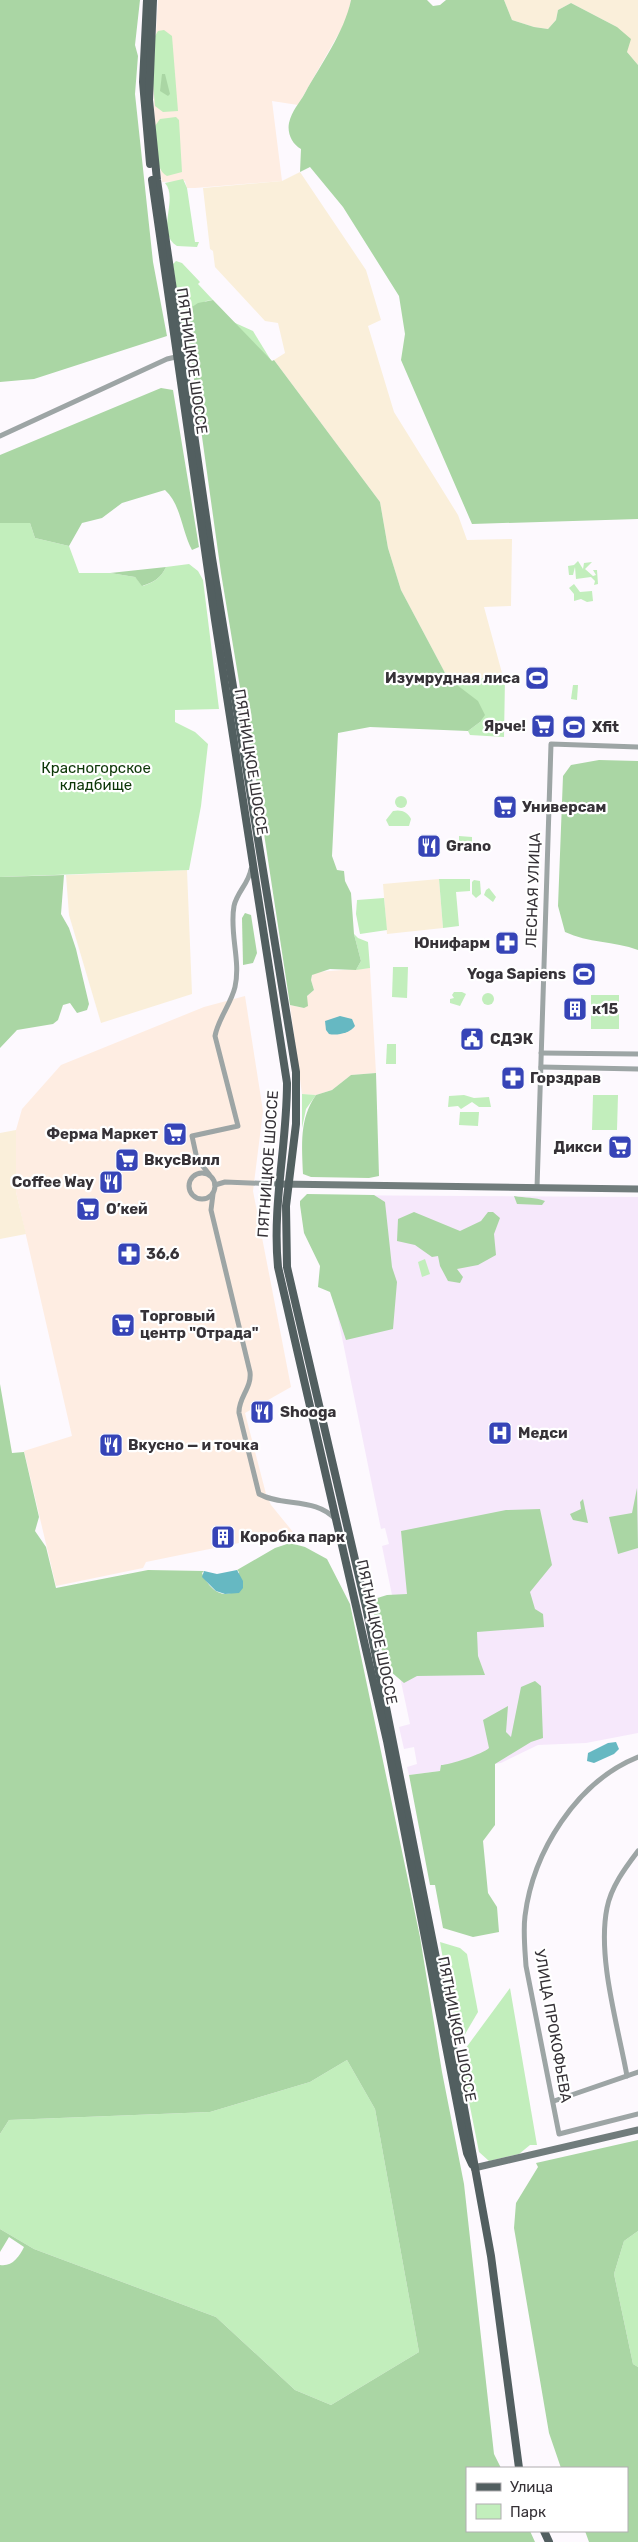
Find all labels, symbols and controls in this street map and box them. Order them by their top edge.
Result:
street label: ПЯТНИЦКОЕ ШОССЕ [173,287,211,435]
sports icon: Изумрудная лиса [524,665,550,691]
place label: Изумрудная лиса [385,669,520,687]
street label: ПЯТНИЦКОЕ ШОССЕ [231,688,271,836]
supermarket icon: Ярче! [530,713,556,739]
sports icon: Xfit [561,714,587,740]
place label: Ярче! [484,717,526,735]
place label: Xfit [592,718,619,736]
park label: Красногорское кладбище [41,759,151,794]
supermarket icon: Универсам [492,794,518,820]
place label: Универсам [522,798,606,816]
street label: ЛЕСНАЯ УЛИЦА [522,832,544,948]
restaurant icon: Grano [416,833,442,859]
place label: Grano [446,837,491,855]
pharmacy icon: Юнифарм [494,930,520,956]
place label: Юнифарм [414,934,490,952]
sports icon: Yoga Sapiens [571,961,597,987]
place label: Yoga Sapiens [467,965,566,983]
building icon: к15 [562,996,588,1022]
place label: к15 [592,1000,619,1018]
public building icon: СДЭК [459,1026,485,1052]
place label: СДЭК [490,1030,534,1048]
pharmacy icon: Горздрав [500,1065,526,1091]
place label: Горздрав [530,1069,601,1087]
street label: ПЯТНИЦКОЕ ШОССЕ [254,1090,282,1238]
supermarket icon: Ферма Маркет [162,1121,188,1147]
place label: Ферма Маркет [46,1125,159,1143]
supermarket icon: Дикси [607,1134,633,1160]
place label: Дикси [554,1138,602,1156]
supermarket icon: ВкусВилл [114,1147,140,1173]
place label: ВкусВилл [144,1151,220,1169]
restaurant icon: Coffee Way [98,1169,124,1195]
place label: Coffee Way [12,1173,94,1191]
supermarket icon: О’кей [75,1196,101,1222]
place label: О’кей [106,1200,148,1218]
pharmacy icon: 36,6 [116,1241,142,1267]
place label: 36,6 [146,1245,180,1263]
place label: Торговый центр "Отрада" [140,1307,259,1342]
supermarket icon: Торговый центр "Отрада" [110,1312,136,1338]
restaurant icon: Shooga [249,1399,275,1425]
place label: Shooga [280,1403,337,1421]
hospital icon: Медси [487,1420,513,1446]
place label: Медси [518,1424,568,1442]
restaurant icon: Вкусно — и точка [98,1432,124,1458]
place label: Вкусно — и точка [128,1436,259,1454]
building icon: Коробка парк [210,1524,236,1550]
place label: Коробка парк [240,1528,345,1546]
street label: ПЯТНИЦКОЕ ШОССЕ [353,1558,401,1706]
street label: УЛИЦА ПРОКОФЬЕВА [531,1948,575,2104]
street label: ПЯТНИЦКОЕ ШОССЕ [434,1955,480,2103]
legend [466,2467,628,2532]
text: Улица [510,2478,553,2496]
text: Парк [510,2503,546,2521]

